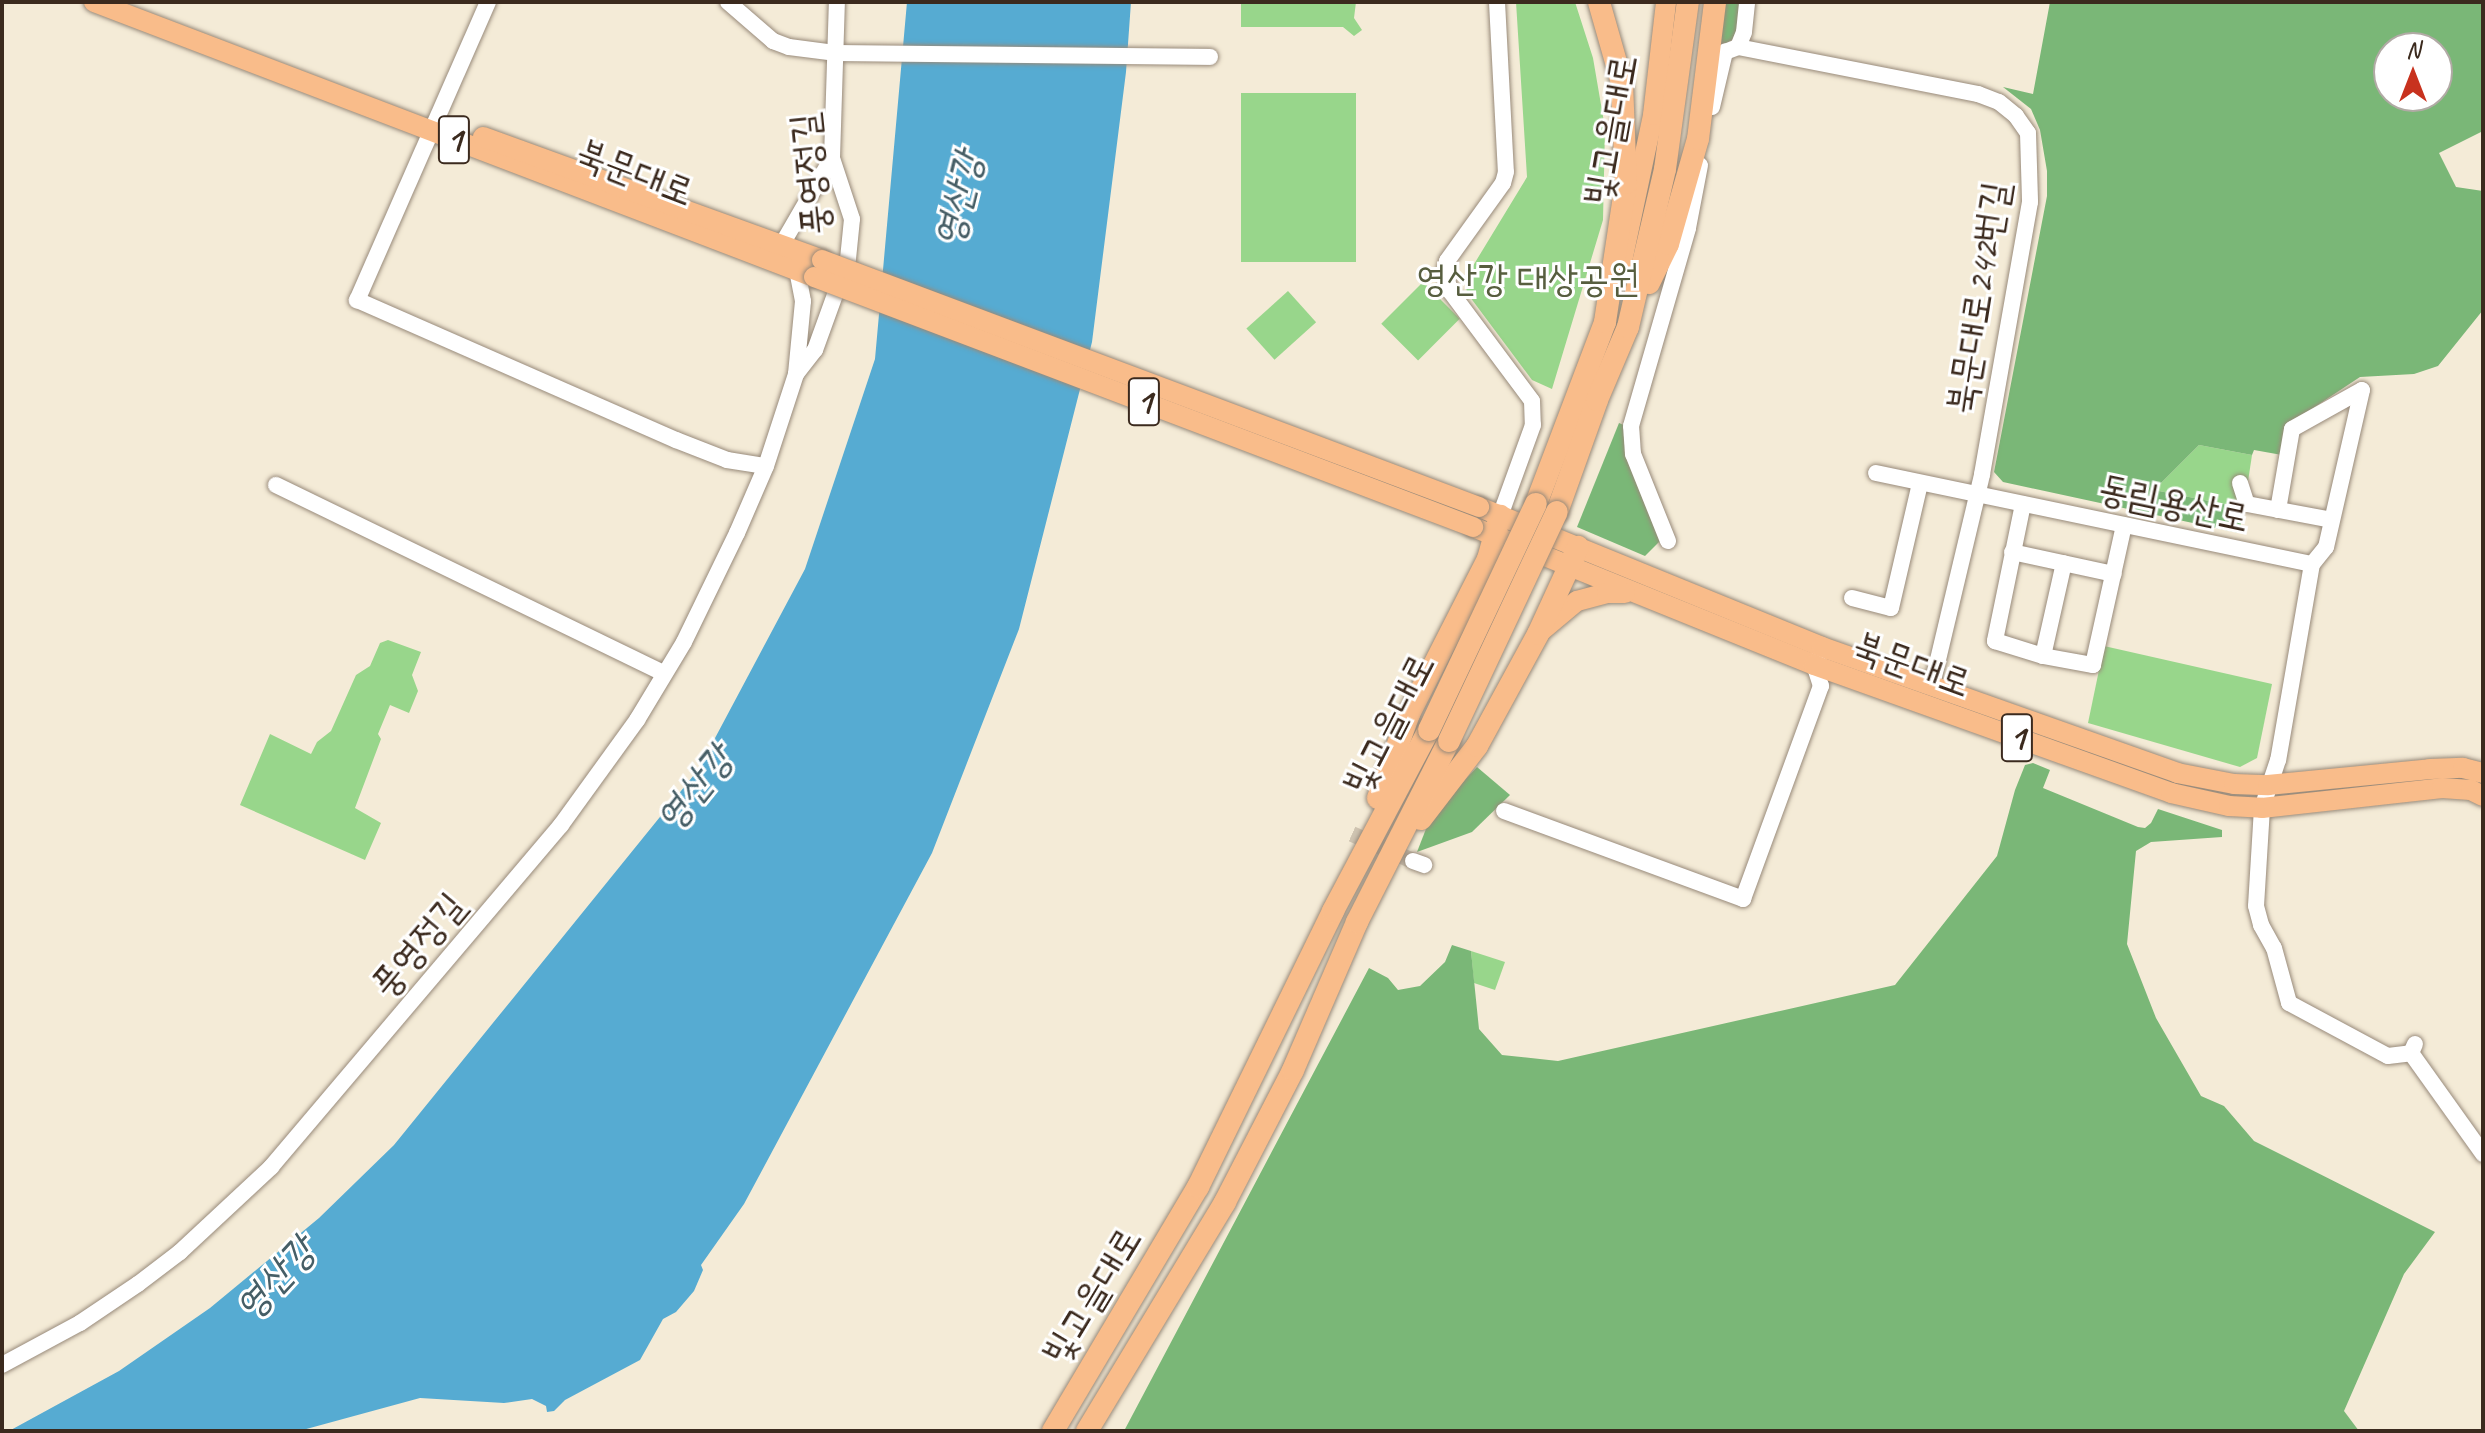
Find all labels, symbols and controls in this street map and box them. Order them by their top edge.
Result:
north arrow [2373,32,2453,112]
text: N [2406,36,2420,64]
street label: 빛고을대로 [1575,51,1647,209]
road number: 1 [436,108,472,172]
street label: 풍영정길 [781,111,839,237]
street label: 북문대로 [570,129,700,215]
water label: 영산강 [923,146,993,252]
street label: 북문대로242번길 [1937,178,2019,418]
park label: 영산강 대상공원 [1416,256,1640,302]
road number: 1 [1126,370,1162,434]
street label: 동림용산로 [2094,465,2254,541]
street label: 북문대로 [1847,622,1977,706]
street label: 빛고을대로 [1334,646,1444,802]
road number: 1 [1999,706,2035,770]
water label: 영산강 [645,735,743,841]
street label: 풍영정길 [361,883,475,1007]
street label: 빛고을대로 [1033,1219,1151,1373]
water label: 영산강 [225,1226,325,1330]

